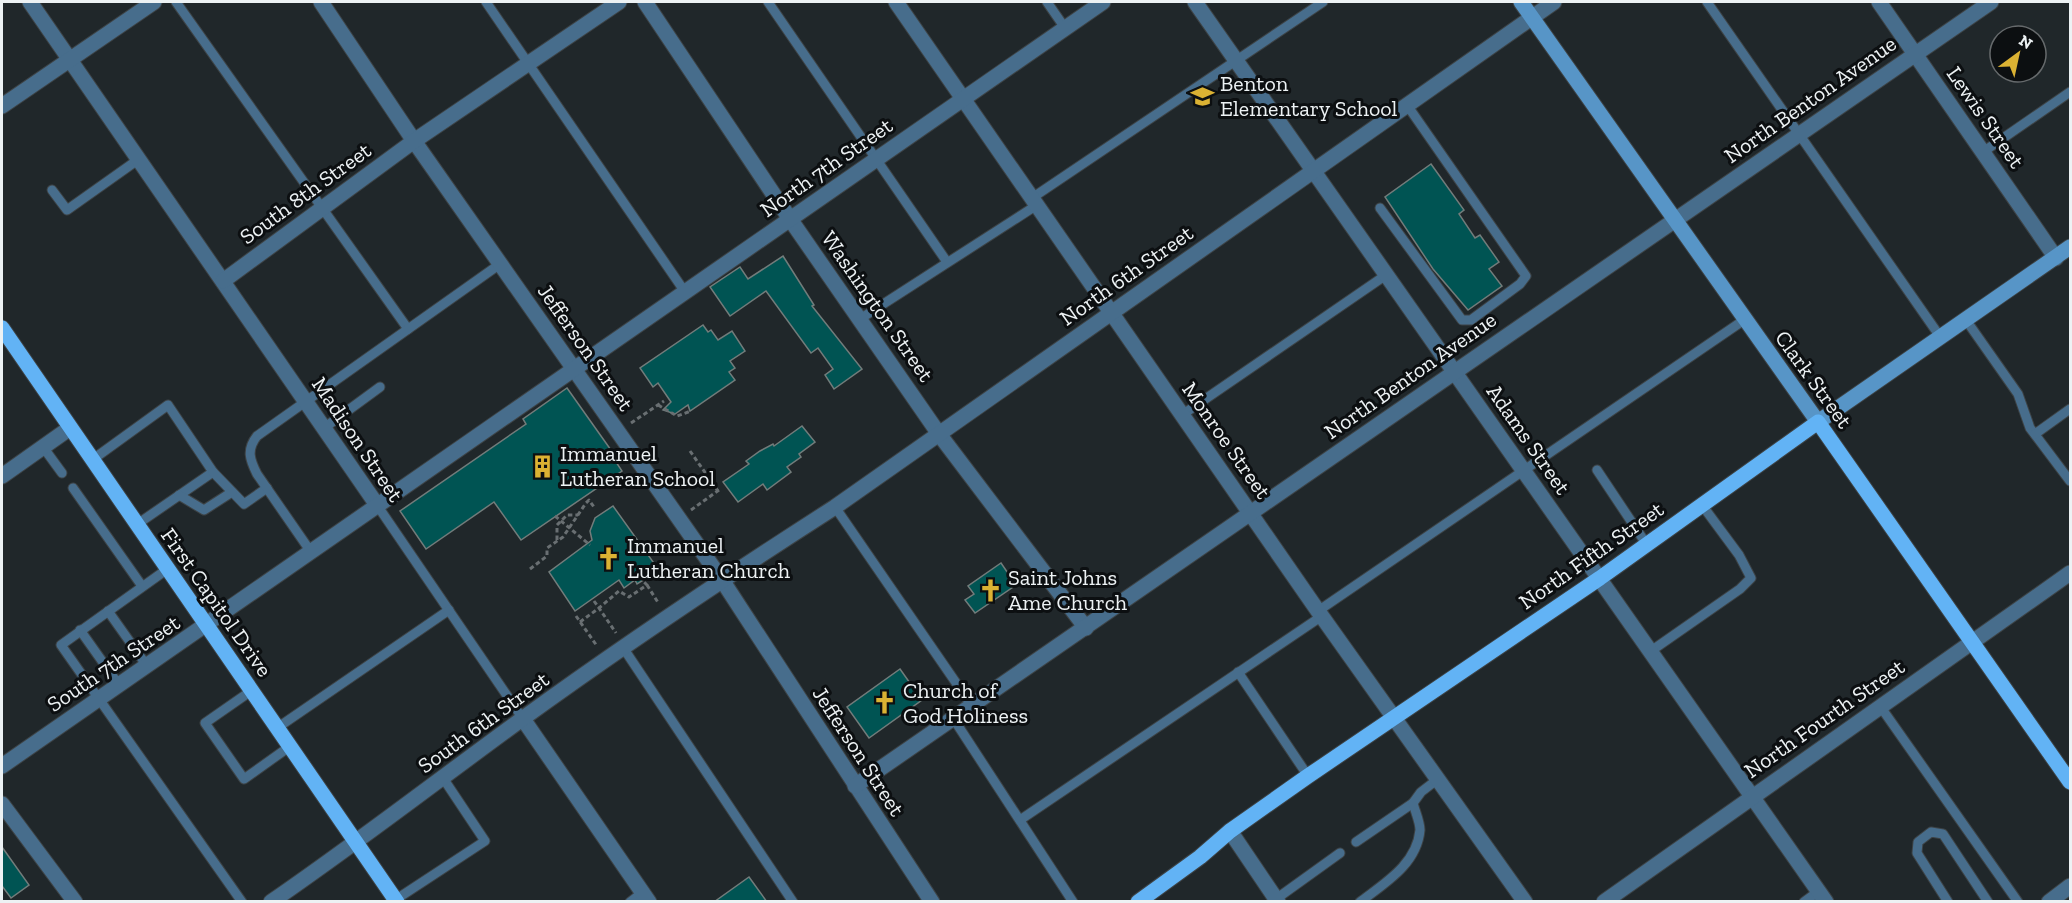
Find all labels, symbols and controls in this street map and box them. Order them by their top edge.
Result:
north arrow [1988,24,2048,84]
street label: North Benton Avenue [1719,30,1902,169]
text: N [2016,31,2036,53]
street label: Lewis Street [1941,61,2031,174]
place label: Benton Elementary School [1220,70,1398,122]
school or university icon: Benton Elementary School [1189,83,1215,109]
street label: North 7th Street [755,111,898,223]
street label: South 8th Street [234,136,377,250]
street label: North 6th Street [1054,219,1199,331]
street label: Washington Street [815,226,940,388]
street label: Jefferson Street [532,278,640,417]
street label: North Benton Avenue [1319,306,1502,445]
street label: Clark Street [1769,325,1859,434]
street label: Madison Street [306,372,410,507]
street label: Monroe Street [1176,377,1277,505]
street label: Adams Street [1481,379,1577,500]
place label: Immanuel Lutheran School [560,440,715,492]
building icon: Immanuel Lutheran School [529,453,555,479]
street label: North Fifth Street [1514,495,1669,615]
street label: First Capitol Drive [155,523,278,682]
place label: Immanuel Lutheran Church [627,532,791,584]
church icon: Immanuel Lutheran Church [596,545,622,571]
place label: Saint Johns Ame Church [1008,564,1128,616]
church icon: Saint Johns Ame Church [977,577,1003,603]
street label: South 7th Street [42,609,185,718]
street label: North Fourth Street [1739,653,1910,784]
street label: South 6th Street [412,665,555,779]
place label: Church of God Holiness [903,677,1028,729]
street label: Jefferson Street [807,681,911,822]
church icon: Church of God Holiness [872,690,898,716]

